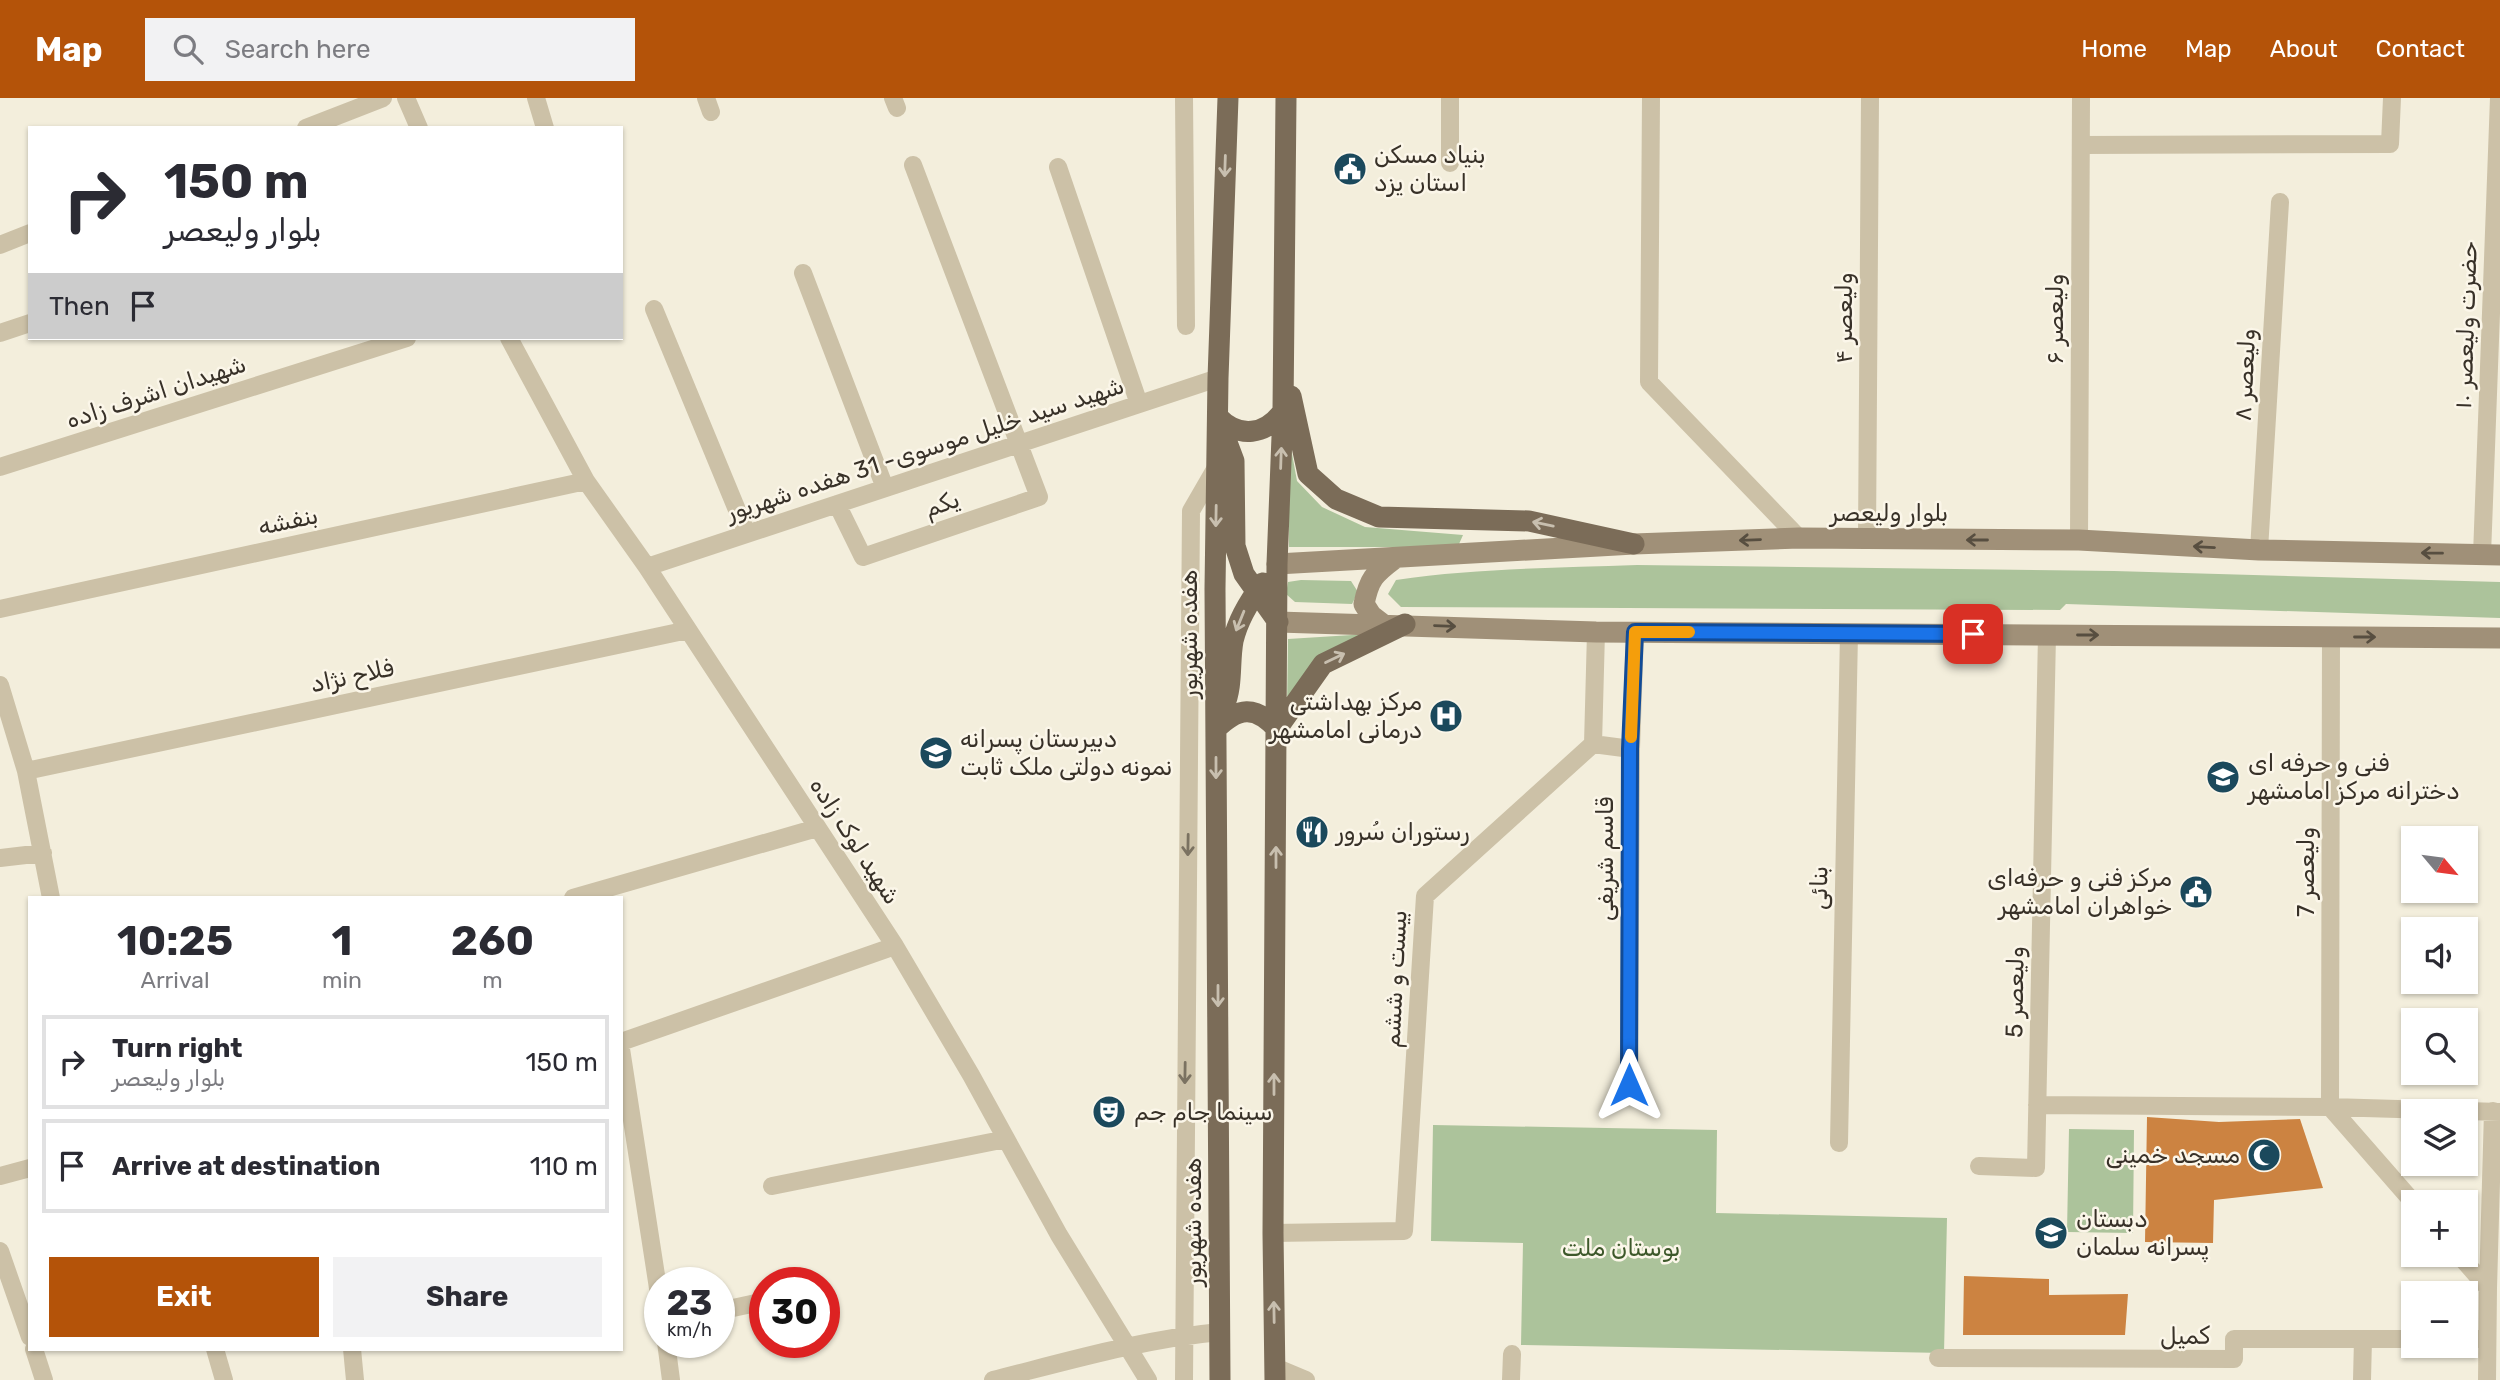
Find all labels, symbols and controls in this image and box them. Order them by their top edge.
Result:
search box [145,18,635,81]
text: Map [35,30,103,69]
icon: search [169,30,207,68]
text: Search here [225,34,370,65]
text: Home [2081,35,2147,63]
text: Map [2185,35,2232,63]
text: About [2270,35,2338,63]
text: Contact [2376,35,2465,63]
place label: بنیاد مسکن استان یزد [1374,141,1486,197]
public building icon: بنیاد مسکن استان یزد [1331,150,1369,188]
text: 150 m [164,152,309,210]
icon: right [49,154,140,245]
one-way arrow [1219,154,1232,177]
text: بلوار ولیعصر [164,211,322,249]
street label: حضرت ولیعصر ۱۰ [2449,240,2483,410]
street label: ولیعصر ۴ [1830,272,1858,364]
street label: ولیعصر ۶ [2041,274,2069,364]
icon: arrive [124,287,162,325]
text: Then [49,291,110,322]
street label: ولیعصر ۸ [2229,328,2261,422]
street label: شهیدان اشرف زاده [63,350,249,434]
street label: شهید سید خلیل موسوی- 31 هفده شهریور [721,371,1128,527]
one-way arrow [1274,447,1288,470]
street label: یکم [921,485,963,524]
street label: بلوار ولیعصر [1828,499,1948,527]
street label: بنفشه [256,501,320,541]
one-way arrow [1209,504,1223,527]
one-way arrow [1532,517,1555,531]
one-way arrow [1966,533,1989,547]
one-way arrow [1738,534,1761,547]
one-way arrow [2194,540,2216,553]
one-way arrow [2421,547,2444,560]
street label: هفده شهریور [1175,570,1203,700]
pin [1943,604,2003,664]
one-way arrow [1233,610,1246,632]
icon: arrive [1954,615,1992,653]
one-way arrow [1433,619,1456,632]
one-way arrow [2077,628,2100,642]
one-way arrow [2353,630,2376,644]
one-way arrow [1324,651,1345,665]
street label: فلاح نژاد [308,654,397,700]
place label: مرکز بهداشتی درمانی امامشهر [1268,688,1422,744]
hospital icon: مرکز بهداشتی درمانی امامشهر [1427,697,1465,735]
place label: دبیرستان پسرانه نمونه دولتی ملک ثابت [960,725,1172,781]
school or university icon: دبیرستان پسرانه نمونه دولتی ملک ثابت [917,734,955,772]
place label: فنی و حرفه ای دخترانه مرکز امامشهر [2246,749,2460,805]
one-way arrow [1209,756,1223,779]
school or university icon: فنی و حرفه ای دخترانه مرکز امامشهر [2204,758,2242,796]
street label: شهید لوک زاده [804,772,906,910]
street label: قاسم شریفی [1591,797,1620,921]
restaurant icon: رستوران سُرور [1293,813,1331,851]
place label: رستوران سُرور [1334,818,1469,846]
north arrow [2401,826,2478,903]
map controls [2401,826,2478,1358]
street label: ولیعصر 7 [2292,827,2320,917]
one-way arrow [1181,833,1195,856]
one-way arrow [1269,846,1283,869]
place label: مرکز فنی و حرفه‌ای خواهران امامشهر [1987,864,2172,920]
street label: بنائی [1805,866,1833,910]
public building icon: مرکز فنی و حرفه‌ای خواهران امامشهر [2177,873,2215,911]
street label: بیست و ششم [1377,909,1414,1049]
text: 10:25 [117,916,233,966]
text: 1 [332,916,352,966]
text: 260 [451,916,534,966]
button: sound [2401,917,2478,994]
street label: ولیعصر 5 [2000,946,2030,1038]
text: Arrival [140,966,210,994]
text: min [322,966,362,994]
text: m [482,966,503,994]
one-way arrow [1211,984,1224,1007]
button: search [2401,1008,2478,1085]
text: Turn right [112,1033,242,1064]
icon: right [53,1043,91,1081]
text: 150 m [525,1047,598,1078]
position arrow [1592,1048,1666,1122]
one-way arrow [1179,1061,1192,1084]
text: بلوار ولیعصر [112,1064,225,1092]
one-way arrow [1267,1073,1281,1096]
theatre icon: سینما جام جم [1090,1093,1128,1131]
place label: سینما جام جم [1134,1098,1273,1128]
button: layers [2401,1099,2478,1176]
mosque icon: مسجد خمینی [2245,1136,2283,1174]
place label: مسجد خمینی [2106,1141,2240,1169]
icon: arrive [53,1147,91,1185]
text: Arrive at destination [112,1151,380,1182]
text: 110 m [530,1151,598,1182]
street label: هفده شهریور [1179,1158,1207,1288]
button: + [2401,1190,2478,1267]
place label: دبستان پسرانه سلمان [2076,1205,2210,1263]
school or university icon: دبستان پسرانه سلمان [2032,1214,2070,1252]
park label: بوستان ملت [1562,1234,1680,1262]
button: Exit [49,1257,319,1337]
button: Share [333,1257,602,1337]
speed limit sign: 30 [749,1267,840,1358]
button: − [2401,1281,2478,1358]
text: 23 [667,1282,712,1324]
one-way arrow [1267,1301,1281,1324]
text: km/h [667,1319,712,1341]
street label: کمیل [2160,1322,2211,1350]

